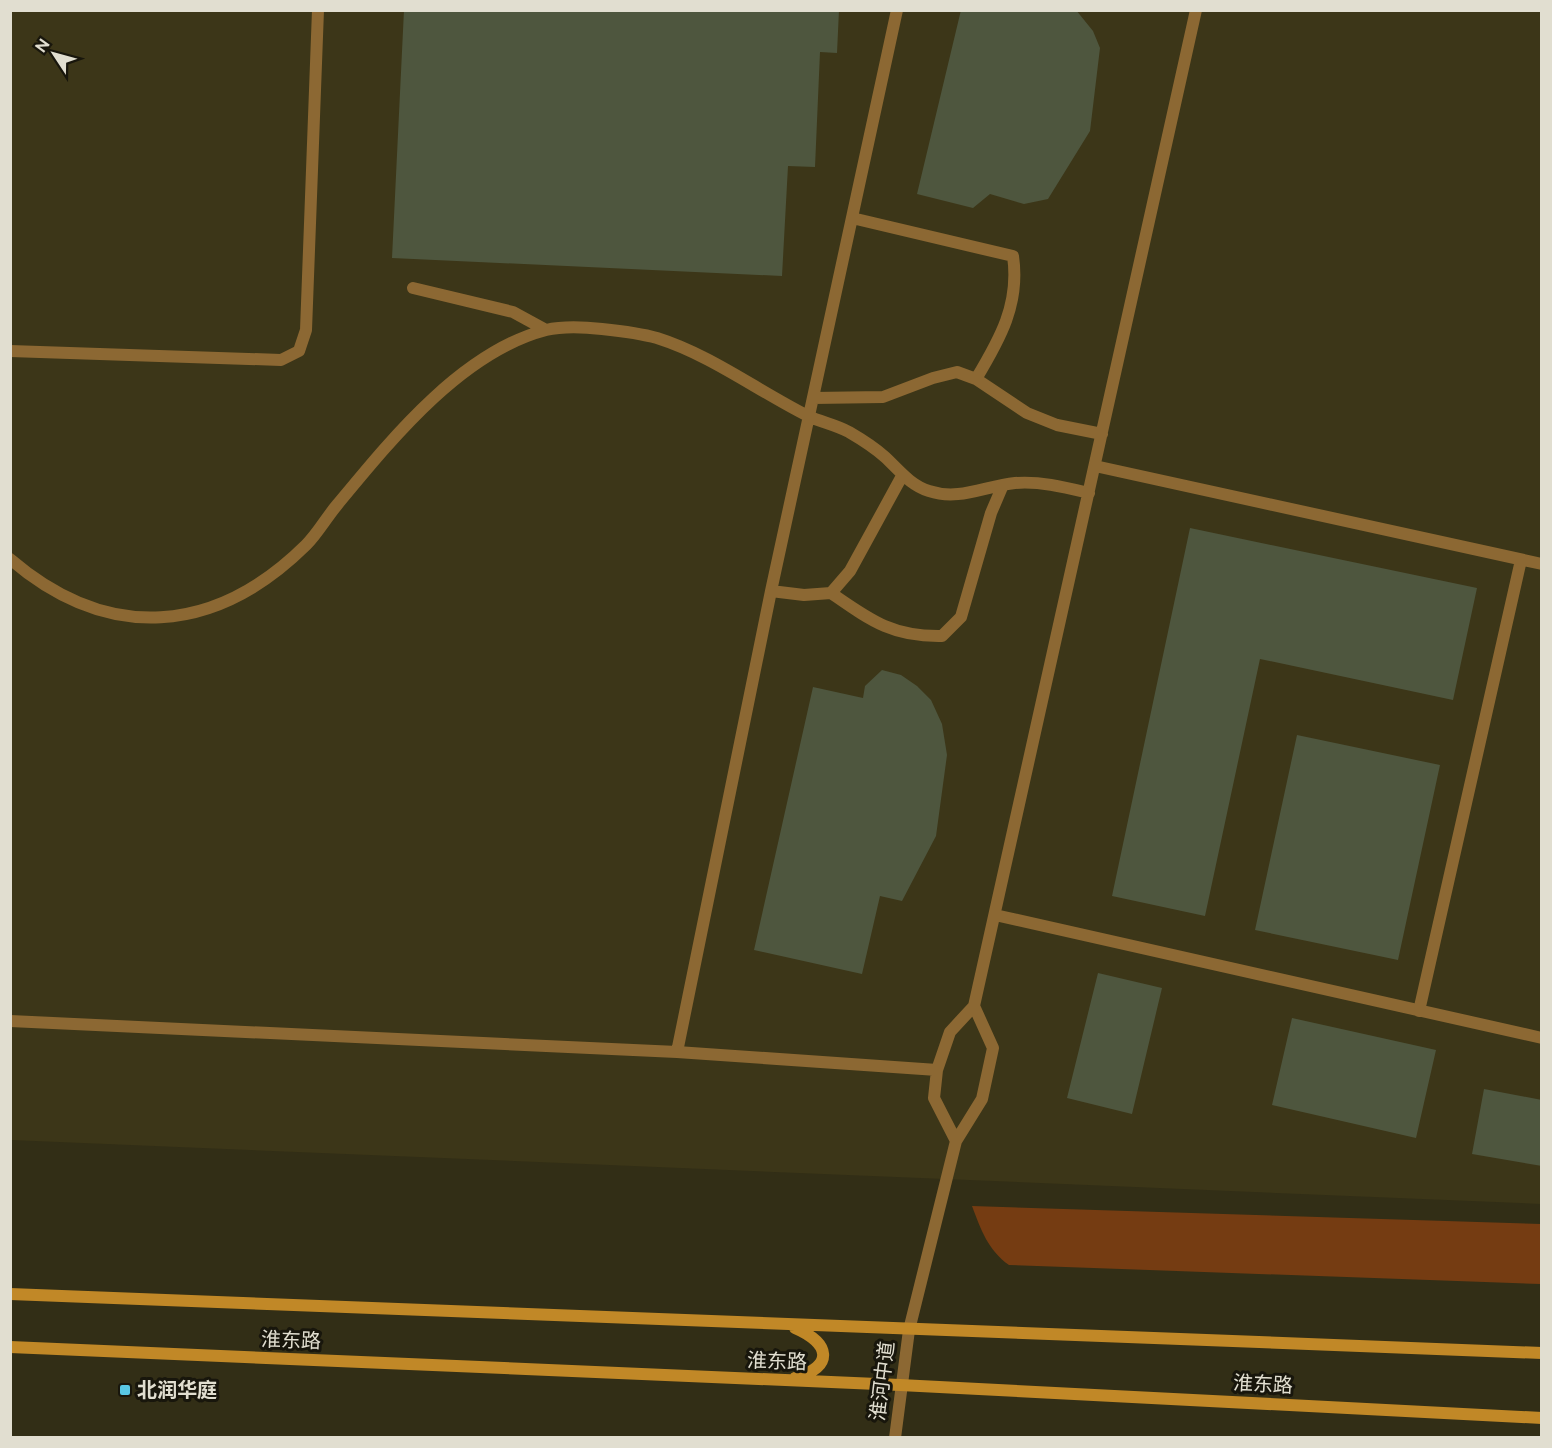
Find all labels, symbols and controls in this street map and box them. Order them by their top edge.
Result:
north arrow [24,24,84,84]
text: N [31,35,54,56]
street label: 淮东路 [261,1327,321,1353]
street label: 淮河中道 [865,1340,899,1422]
street label: 淮东路 [747,1348,807,1374]
street label: 淮东路 [1232,1370,1294,1398]
place label: 北润华庭 [137,1378,217,1402]
marker: 北润华庭 [118,1383,132,1397]

